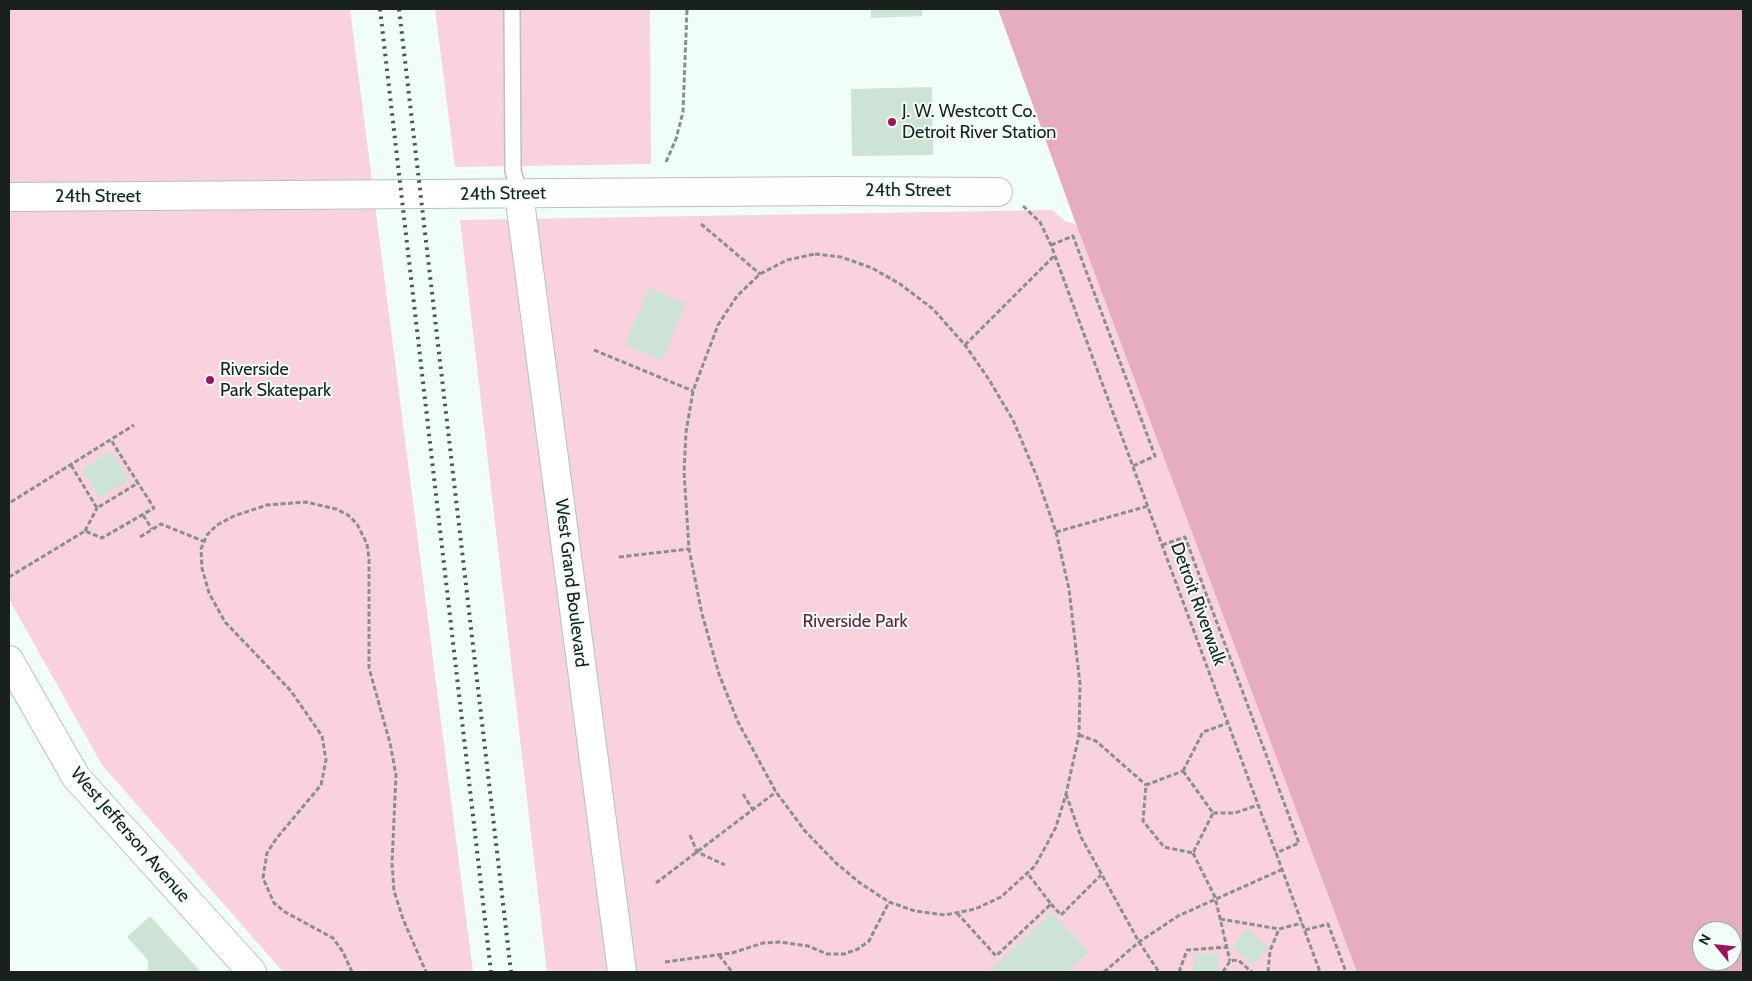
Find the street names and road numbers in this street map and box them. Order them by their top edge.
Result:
street label: 24th Street [865,180,951,202]
street label: 24th Street [460,182,546,206]
street label: 24th Street [55,186,141,208]
street label: West Grand Boulevard [550,498,592,668]
street label: Detroit Riverwalk [1166,539,1230,669]
street label: West Jefferson Avenue [65,763,195,907]

